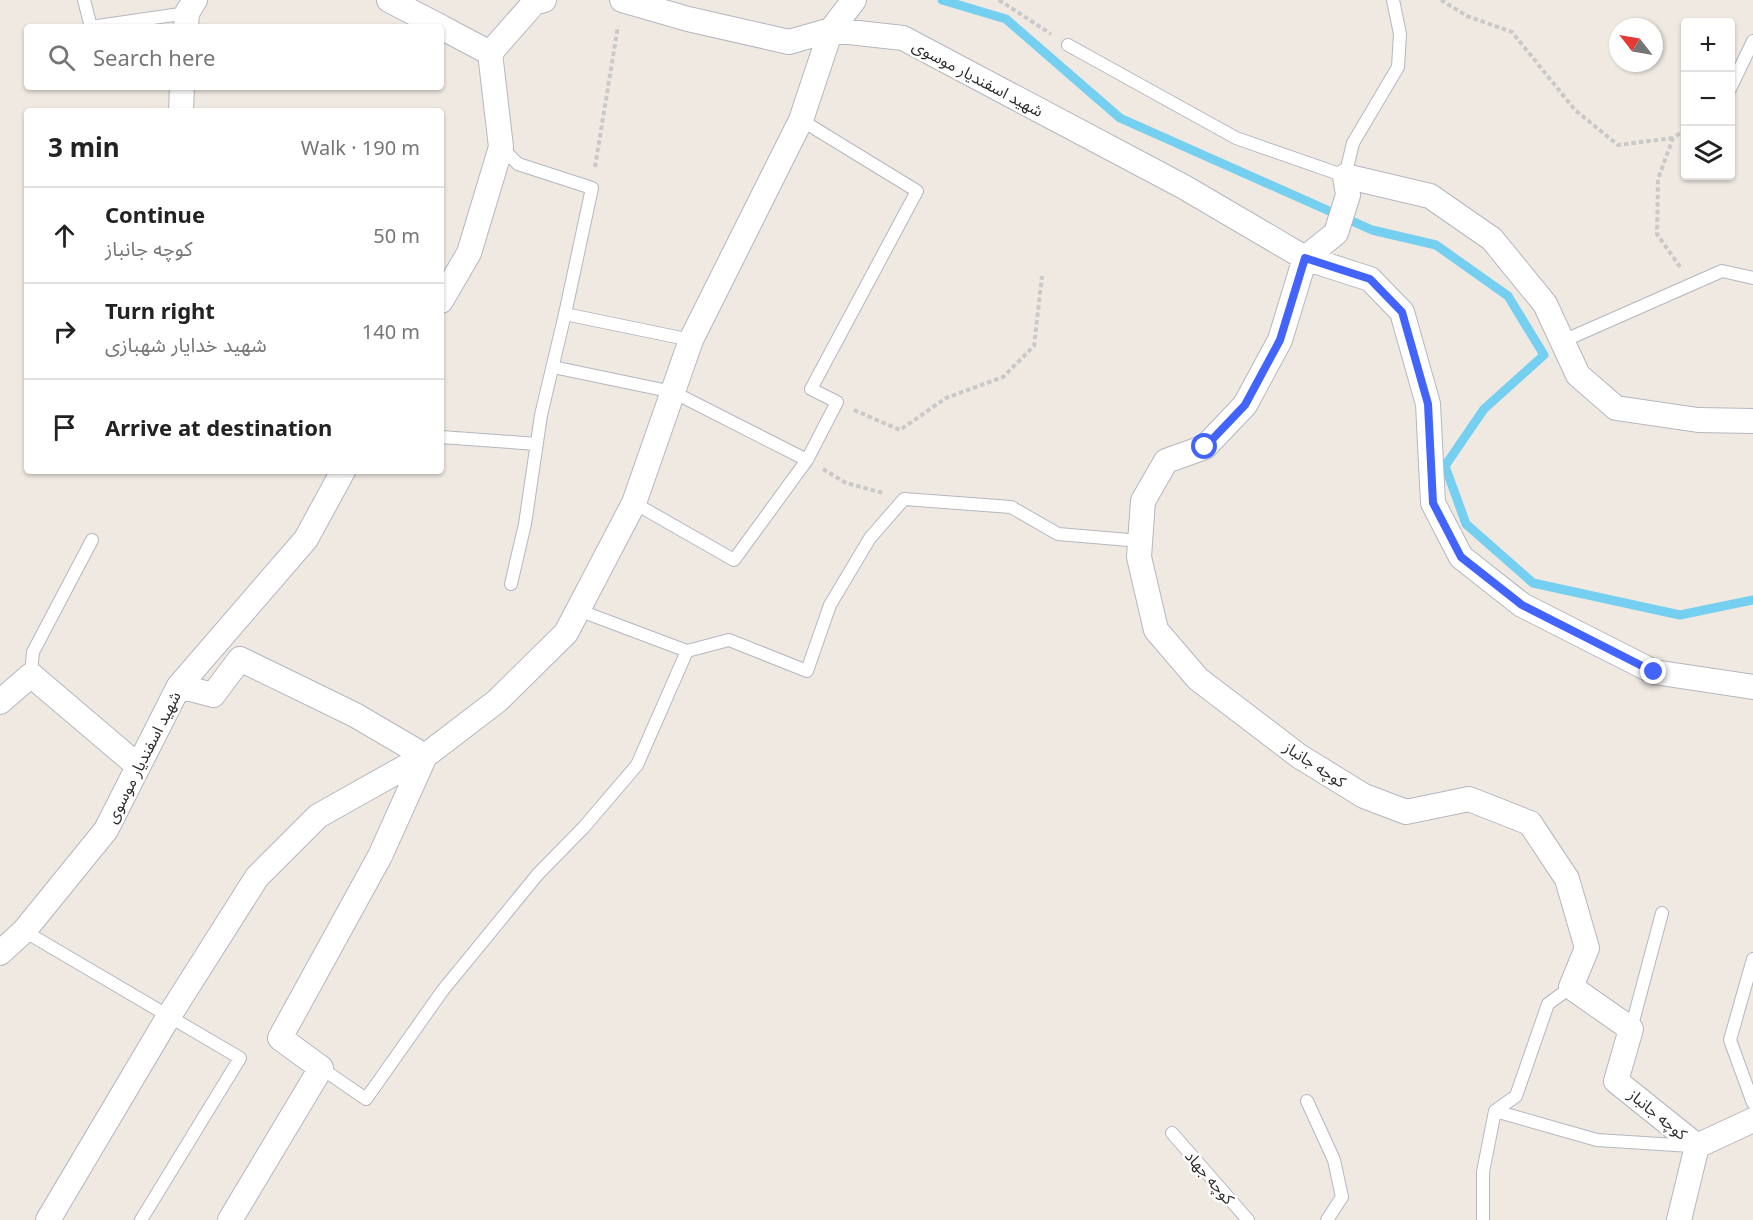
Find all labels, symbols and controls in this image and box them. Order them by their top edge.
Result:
north arrow [1609,18,1663,72]
map controls [1681,18,1735,180]
button: + [1681,18,1735,72]
search box [24,24,444,90]
street label: شهید اسفندیار موسوی [909,34,1047,122]
icon: search [45,41,78,74]
text: Search here [93,42,215,72]
button: − [1681,72,1735,126]
button: layers [1681,126,1735,180]
text: 3 min [48,129,120,165]
text: Walk · 190 m [301,134,420,161]
text: Continue [105,199,205,229]
icon: ahead [48,219,81,252]
text: 50 m [373,222,420,249]
text: کوچه جانباز [105,235,192,262]
text: Turn right [105,295,215,325]
icon: right [48,315,81,348]
text: 140 m [362,318,420,345]
text: شهید خدایار شهبازی [105,331,267,358]
icon: arrive [48,411,81,444]
text: Arrive at destination [105,412,332,442]
route start [1191,433,1217,459]
route end [1640,658,1666,684]
street label: شهید اسفندیار موسوی [100,687,186,827]
street label: کوچه جانباز [1279,735,1351,793]
street label: کوچه جانباز [1623,1083,1692,1145]
street label: کوچه جهاد [1180,1145,1240,1209]

